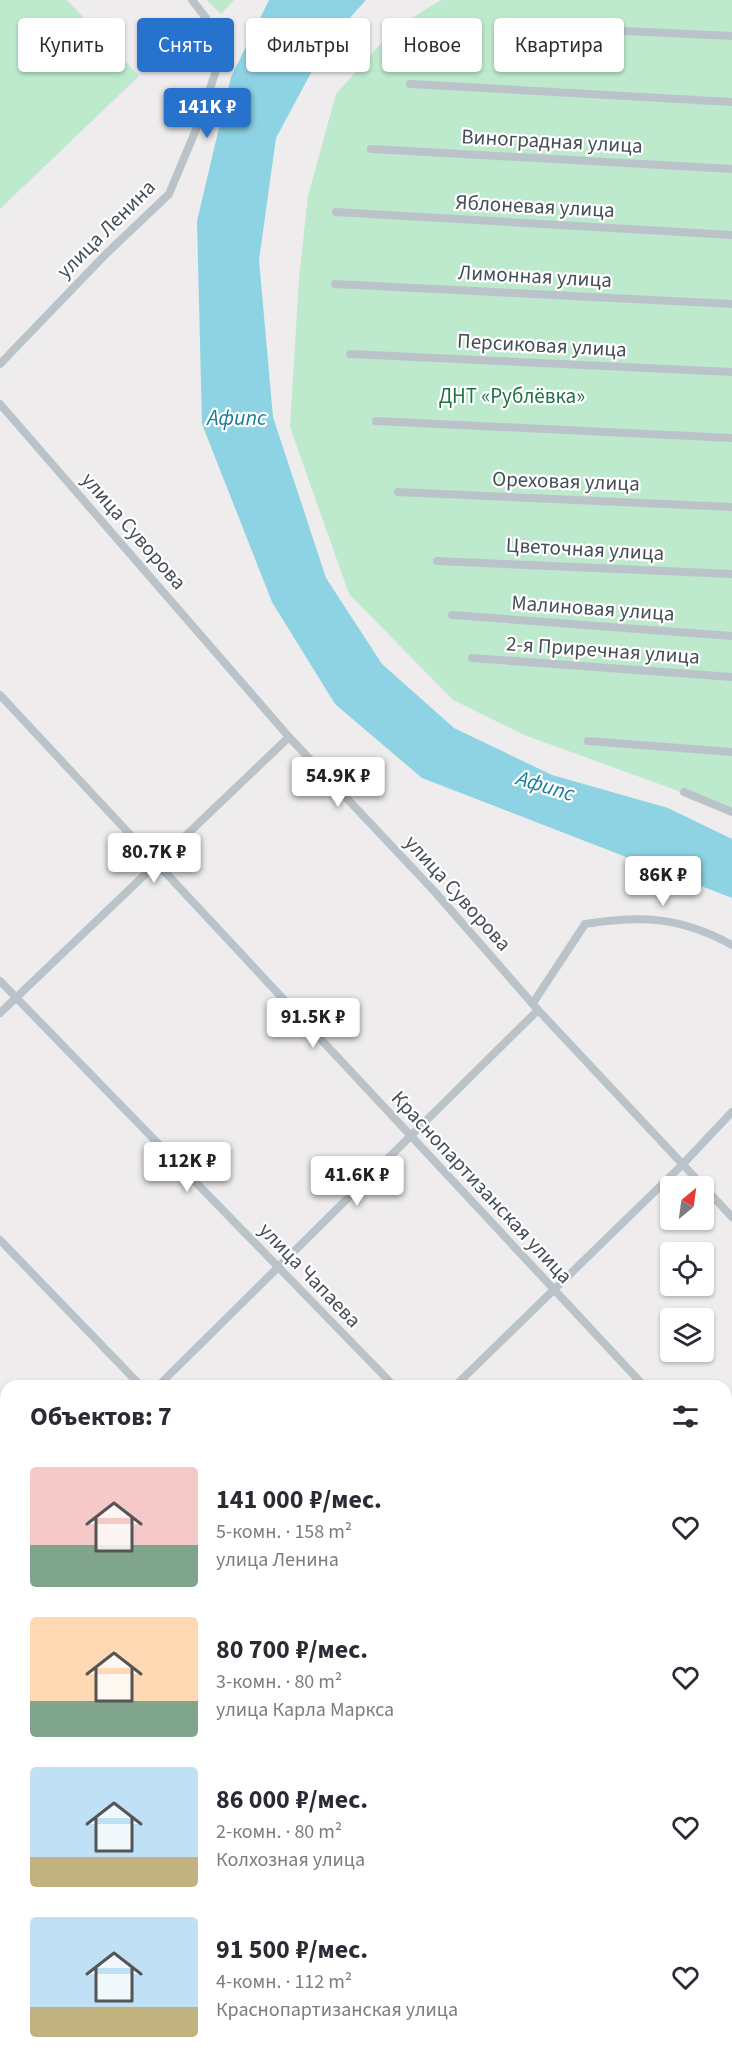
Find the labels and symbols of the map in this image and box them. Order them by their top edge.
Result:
pin: 141K ₽ [158,88,256,139]
street label: Виноградная улица [461,121,643,161]
street label: улица Ленина [50,173,162,285]
street label: Яблоневая улица [455,187,615,225]
street label: Лимонная улица [457,257,613,295]
street label: Персиковая улица [456,326,628,364]
park label: ДНТ «Рублёвка» [439,381,585,411]
water label: Афипс [205,402,267,434]
street label: Ореховая улица [492,463,640,499]
street label: улица Суворова [74,466,194,596]
street label: Цветочная улица [505,530,665,568]
street label: Малиновая улица [510,587,676,629]
street label: 2-я Приречная улица [505,628,701,672]
pin: 54.9K ₽ [283,757,393,808]
water label: Афипс [511,761,579,810]
street label: улица Суворова [398,828,518,958]
pin: 80.7K ₽ [99,833,209,884]
pin: 86K ₽ [621,856,705,907]
pin: 91.5K ₽ [258,998,368,1049]
street label: Краснопартизанская улица [384,1084,580,1290]
pin: 112K ₽ [138,1142,236,1193]
pin: 41.6K ₽ [302,1156,412,1207]
north arrow [660,1176,714,1230]
street label: улица Чапаева [252,1216,368,1334]

